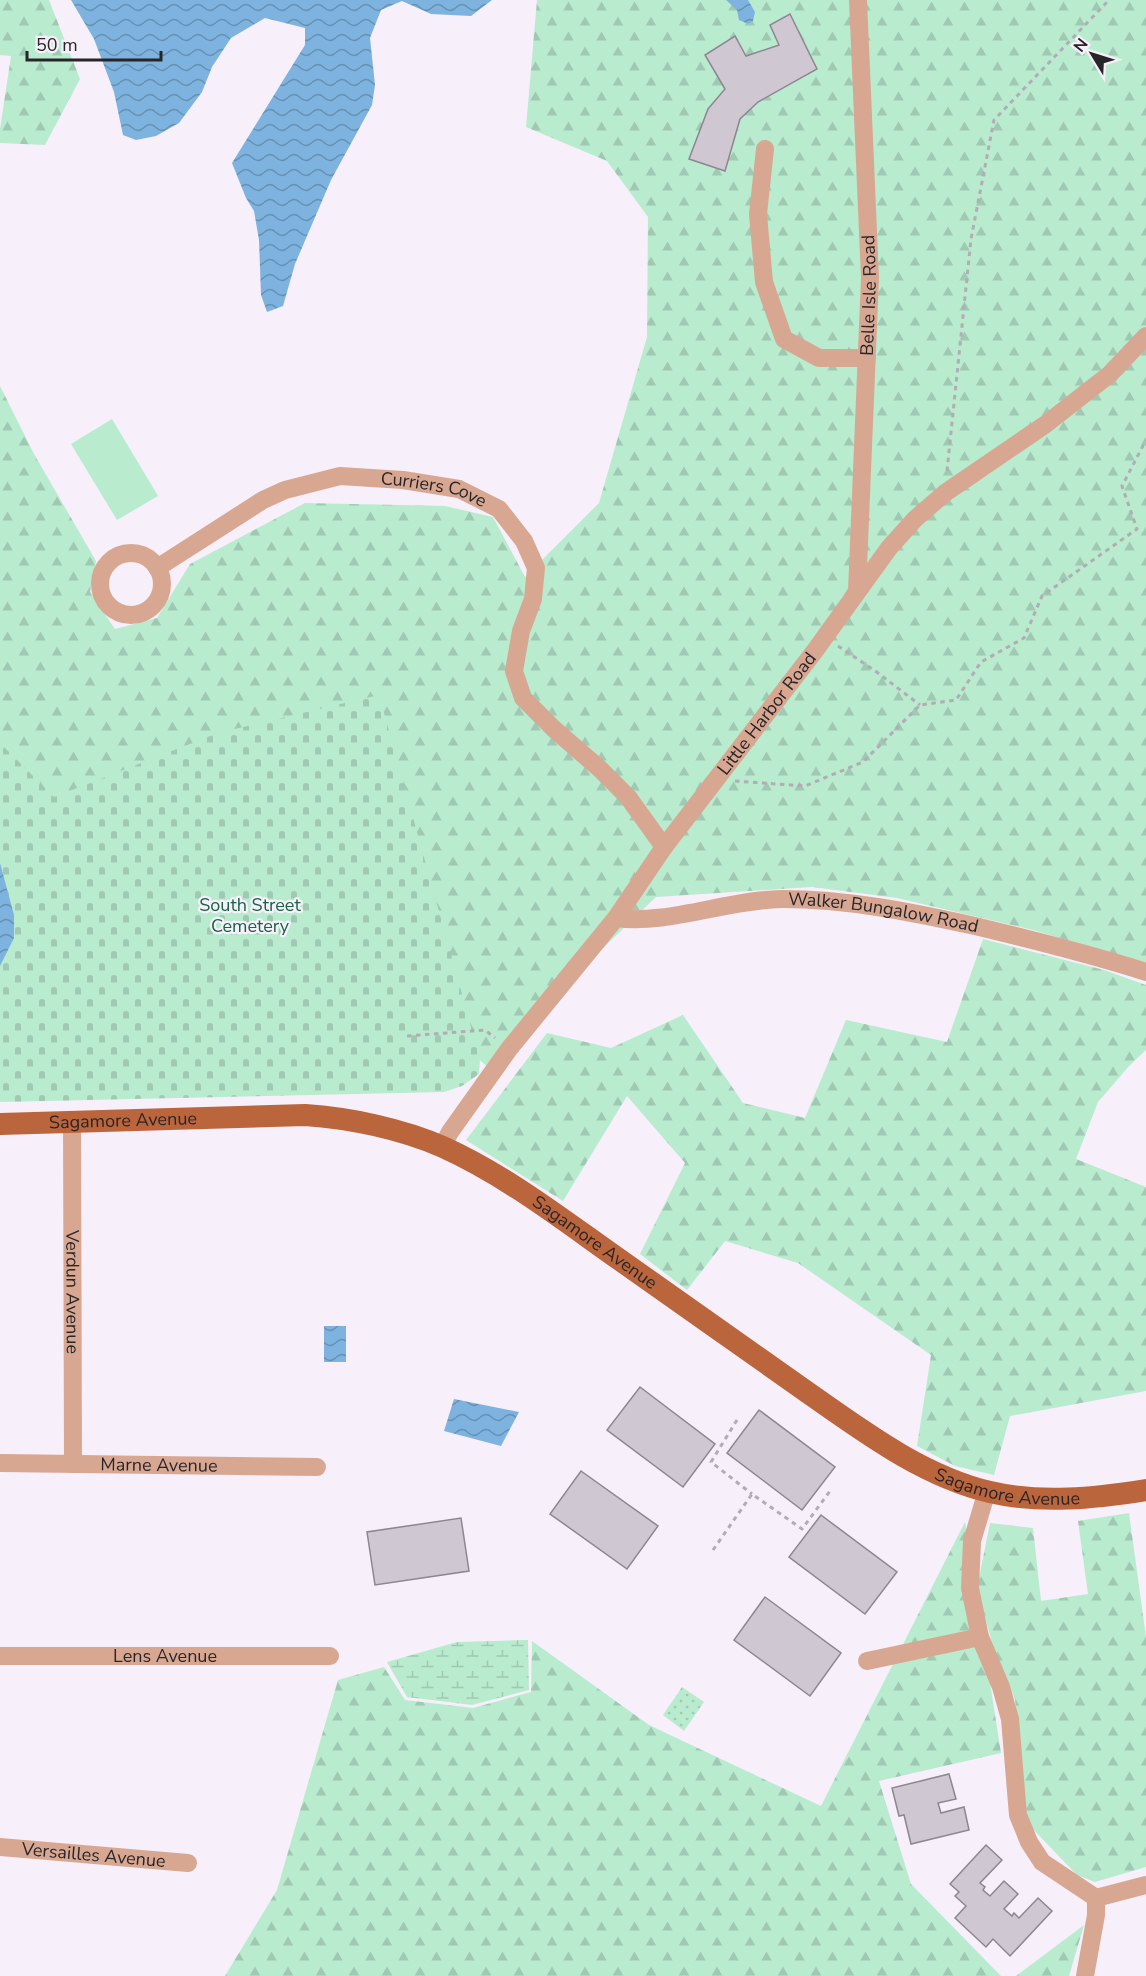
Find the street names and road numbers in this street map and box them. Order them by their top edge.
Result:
street label: Belle Isle Road [855,234,882,356]
street label: Curriers Cove [380,467,491,513]
street label: Little Harbor Road [712,647,822,780]
street label: Walker Bungalow Road [788,887,981,938]
street label: Sagamore Avenue [49,1106,197,1135]
street label: Sagamore Avenue [528,1190,662,1295]
street label: Verdun Avenue [60,1229,85,1354]
street label: Marne Avenue [100,1452,218,1478]
street label: Sagamore Avenue [931,1462,1081,1511]
street label: Lens Avenue [113,1644,217,1668]
street label: Versailles Avenue [20,1837,167,1873]

